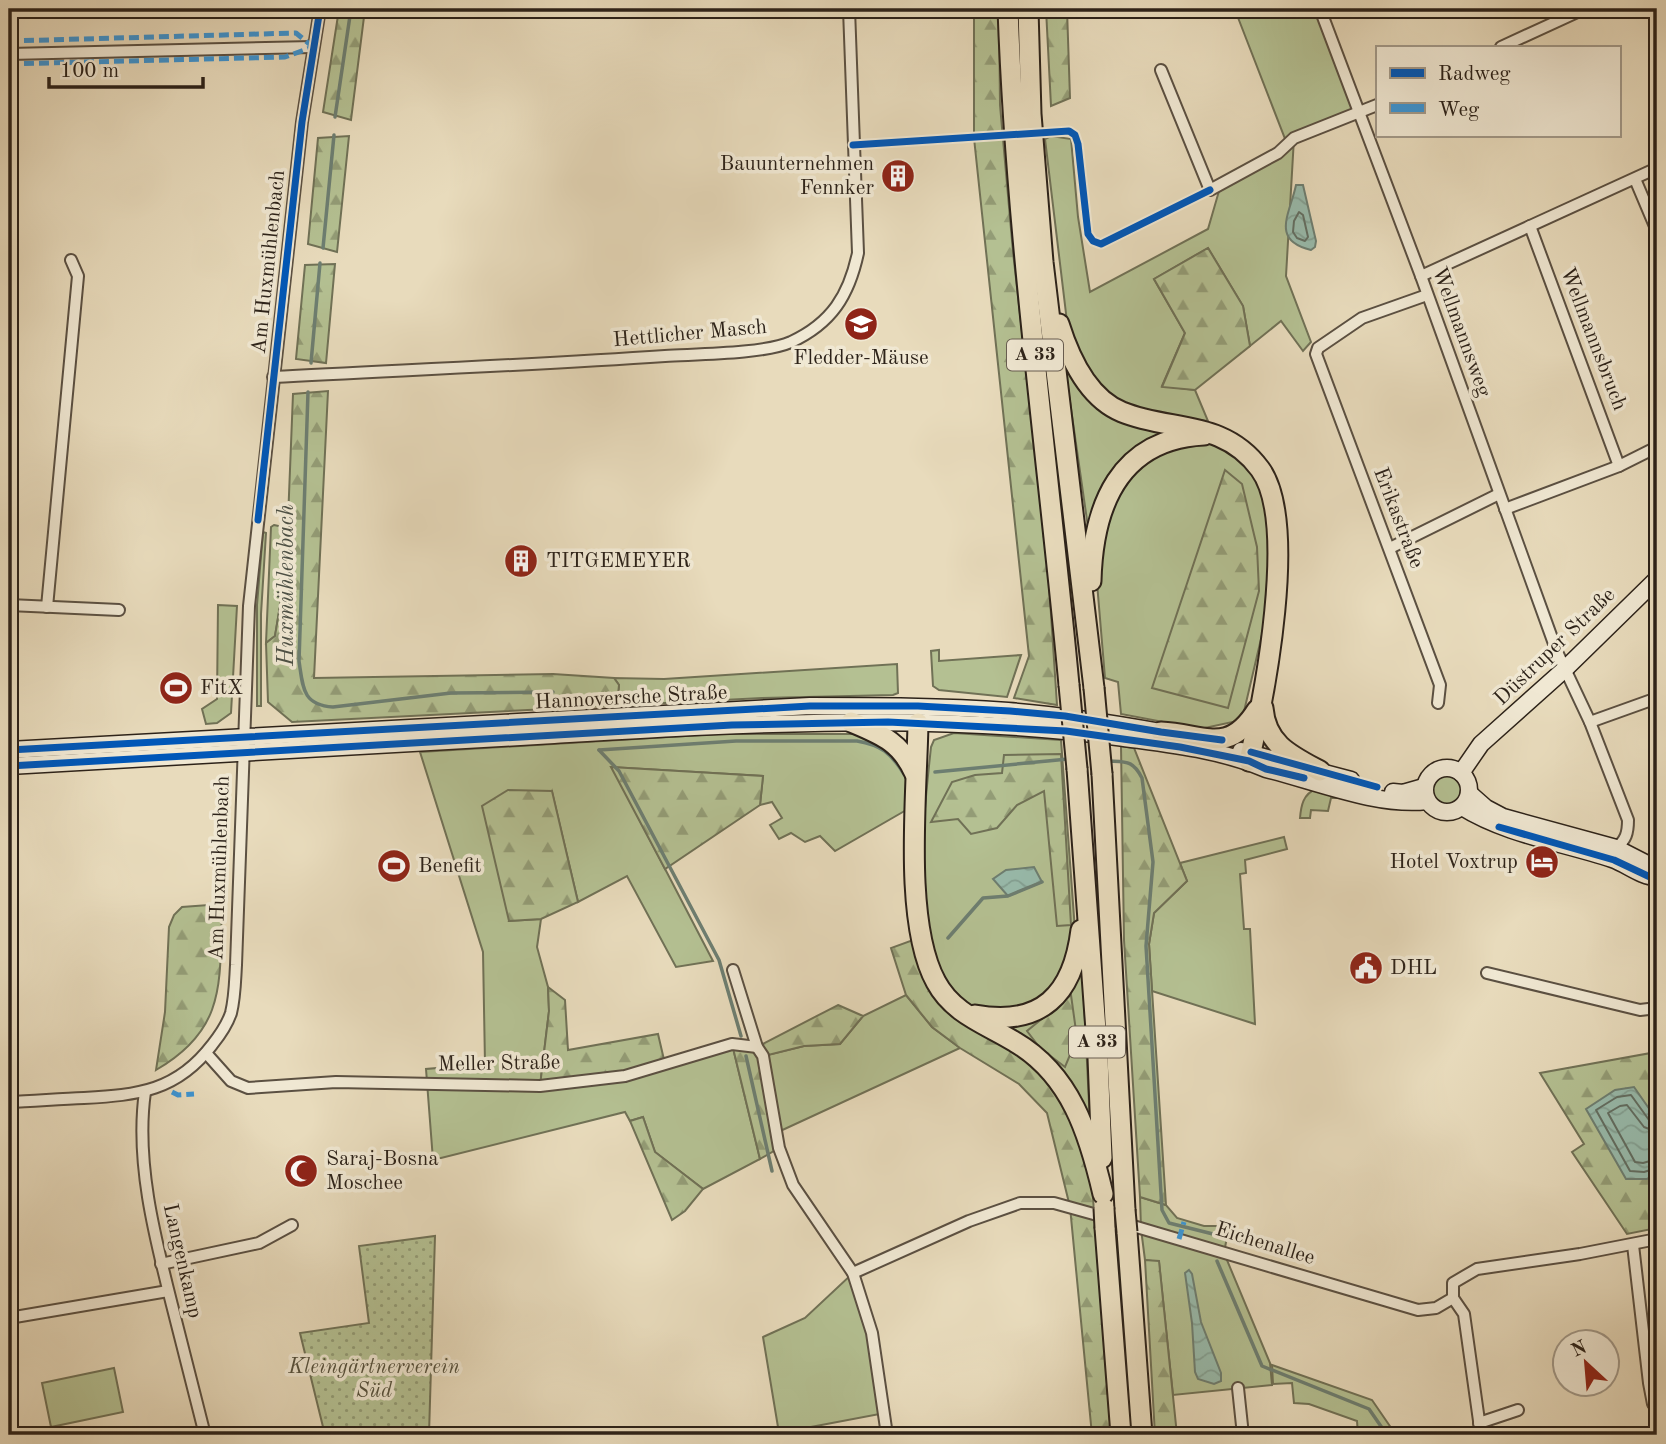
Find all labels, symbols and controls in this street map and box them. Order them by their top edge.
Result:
scale bar [49,46,203,90]
legend [1376,46,1620,136]
text: 100 m [60,61,119,82]
text: Radweg [1438,64,1511,85]
text: Weg [1438,100,1480,121]
place label: Bauunternehmen Fennker [720,154,874,199]
building icon: Bauunternehmen Fennker [879,157,917,195]
street label: Am Huxmühlenbach [249,169,289,355]
street label: Wellmannsweg [1428,264,1494,400]
street label: Wellmannsbruch [1556,265,1630,413]
school or university icon: Fledder-Mäuse [842,305,880,343]
street label: Hettlicher Masch [612,317,768,351]
road number: A 33 [1007,340,1063,370]
place label: Fledder-Mäuse [793,348,929,369]
street label: Erikastraße [1369,465,1427,571]
water label: Huxmühlenbach [275,504,298,667]
building icon: TITGEMEYER [502,542,540,580]
place label: TITGEMEYER [546,551,691,572]
street label: Düstruper Straße [1491,584,1619,710]
sports icon: FitX [157,669,195,707]
place label: FitX [200,678,243,699]
street label: Hannoversche Straße [534,682,728,714]
street label: Am Huxmühlenbach [206,775,234,961]
hotel icon: Hotel Voxtrup [1523,843,1561,881]
sports icon: Benefit [375,847,413,885]
place label: Hotel Voxtrup [1389,852,1518,873]
place label: Benefit [418,856,482,877]
public building icon: DHL [1347,949,1385,987]
place label: DHL [1390,958,1437,979]
road number: A 33 [1069,1026,1125,1058]
street label: Meller Straße [437,1052,561,1076]
place label: Saraj-Bosna Moschee [326,1149,439,1194]
mosque icon: Saraj-Bosna Moschee [282,1152,320,1190]
street label: Langenkamp [159,1202,205,1320]
street label: Eichenallee [1213,1219,1317,1269]
north arrow [1550,1328,1620,1398]
text: N [1569,1338,1591,1362]
park label: Kleingärtnerverein Süd [287,1357,460,1402]

